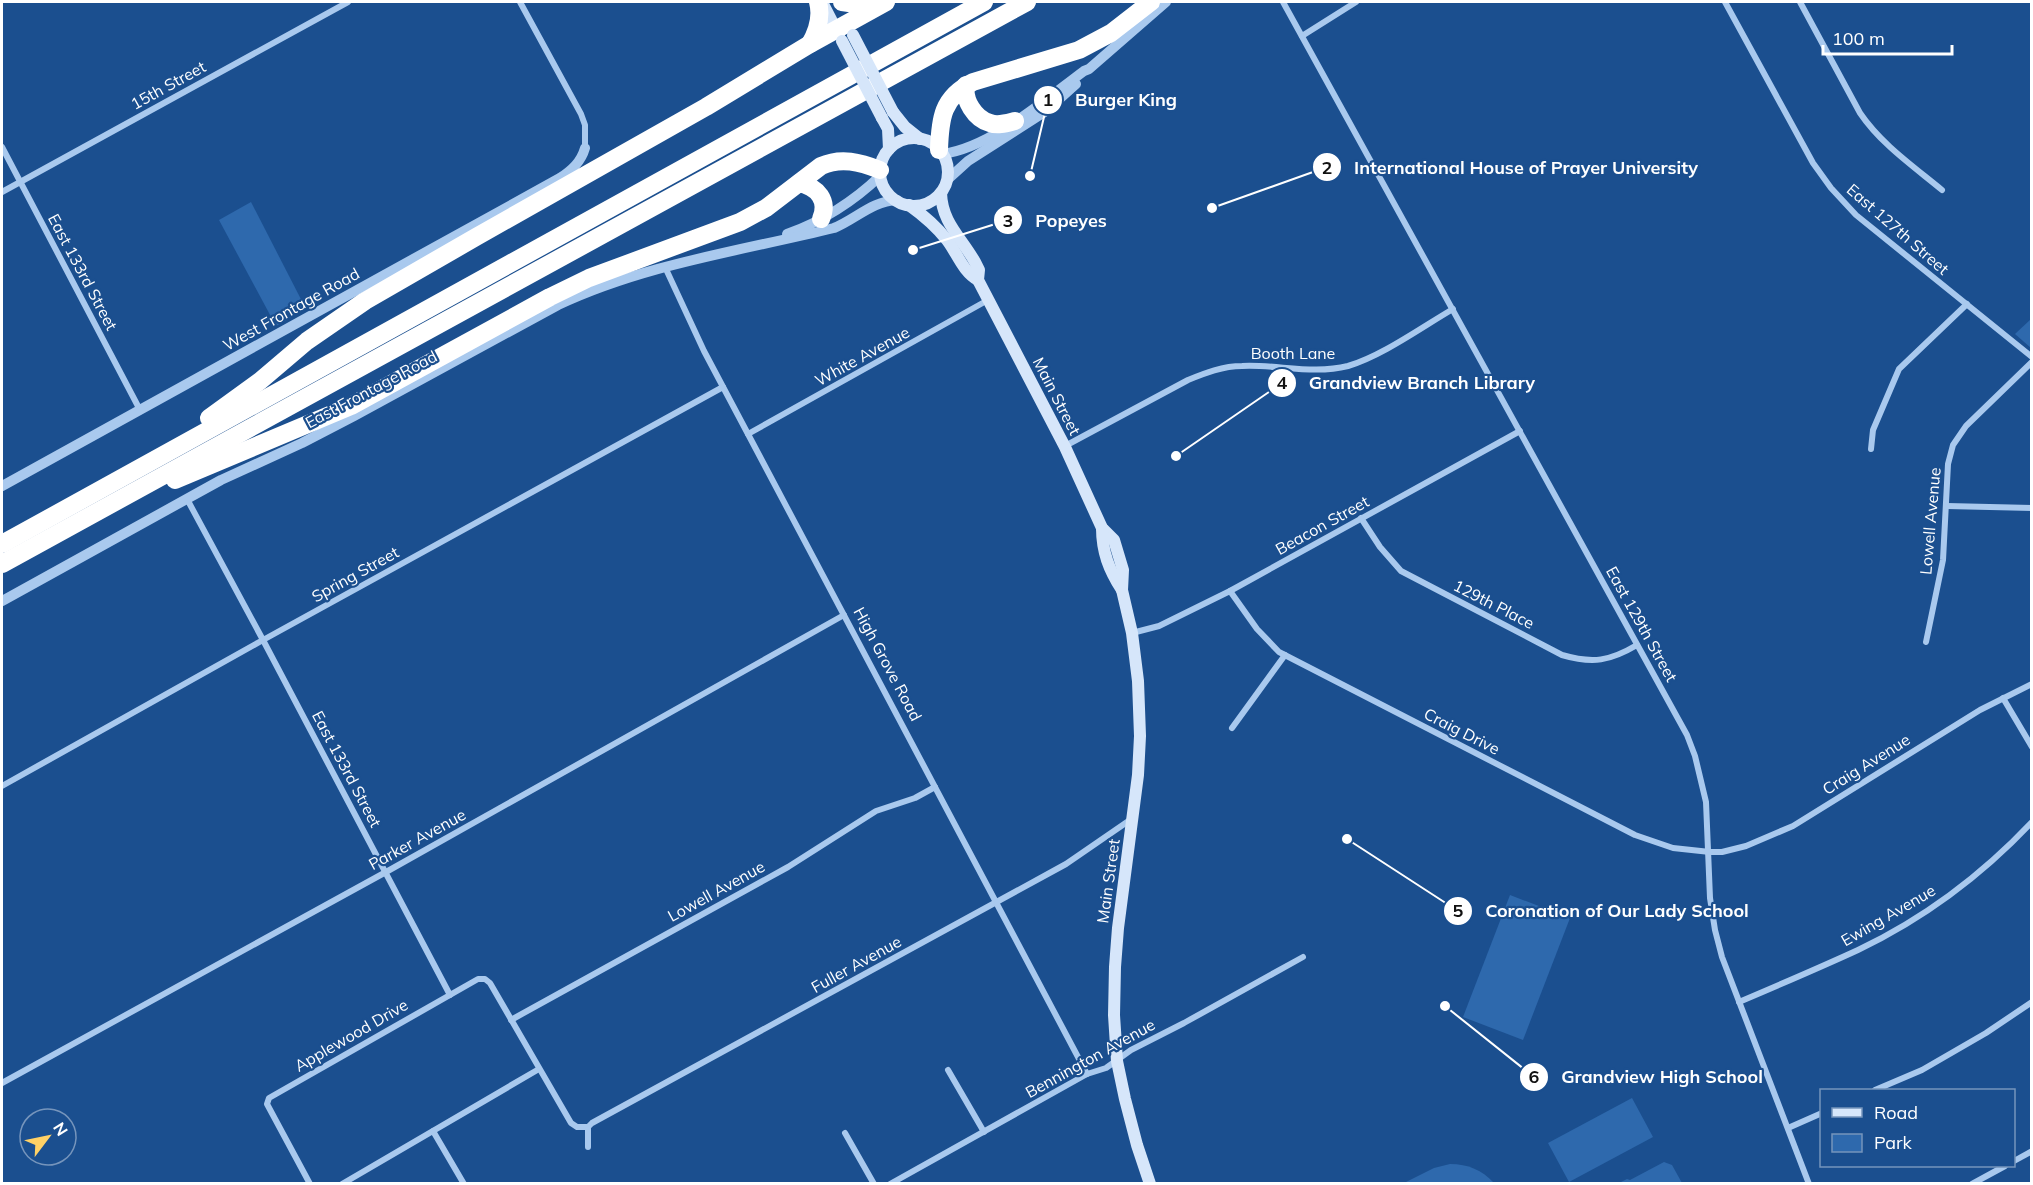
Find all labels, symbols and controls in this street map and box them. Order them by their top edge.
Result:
scale bar [1823,18,1952,56]
text: 100 m [1832,27,1885,50]
street label: 15th Street [127,56,209,114]
callout: Burger King [1033,82,1189,118]
text: 1 [1043,88,1053,111]
text: Burger King [1075,88,1177,111]
callout: International House of Prayer University [1312,149,1710,185]
text: 2 [1322,156,1332,179]
text: International House of Prayer University [1354,156,1698,179]
street label: East 127th Street [1843,179,1953,279]
callout: Popeyes [993,202,1119,238]
text: 3 [1003,209,1013,232]
text: Popeyes [1035,209,1107,232]
street label: East 133rd Street [44,210,122,334]
street label: West Frontage Road [219,263,363,355]
street label: White Avenue [811,322,913,390]
street label: Booth Lane [1251,343,1335,363]
street label: East Frontage Road [302,346,440,432]
street label: Main Street [1029,354,1085,439]
callout: Grandview Branch Library [1267,365,1547,401]
text: 4 [1277,371,1288,394]
text: Grandview Branch Library [1309,371,1535,394]
street label: Lowell Avenue [1915,466,1945,576]
street label: Beacon Street [1272,491,1373,559]
street label: Spring Street [308,542,402,606]
street label: East 129th Street [1602,563,1682,685]
street label: 129th Place [1450,575,1538,633]
street label: High Grove Road [850,604,926,724]
street label: Craig Drive [1421,703,1503,759]
street label: East 133rd Street [308,707,386,831]
street label: Craig Avenue [1818,729,1914,799]
street label: Parker Avenue [365,804,469,874]
street label: Main Street [1092,837,1124,924]
street label: Lowell Avenue [664,856,768,926]
street label: Ewing Avenue [1837,880,1939,950]
callout: Coronation of Our Lady School [1443,893,1761,929]
text: 5 [1453,899,1464,922]
text: Coronation of Our Lady School [1485,899,1749,922]
street label: Fuller Avenue [807,931,905,997]
street label: Applewood Drive [291,994,411,1076]
street label: Bennington Avenue [1022,1014,1158,1102]
callout: Grandview High School [1519,1059,1774,1095]
text: 6 [1529,1065,1540,1088]
text: Grandview High School [1561,1065,1763,1088]
legend [1820,1089,2015,1167]
text: Road [1874,1101,1918,1124]
north arrow [18,1107,78,1167]
text: N [49,1119,72,1139]
text: Park [1874,1131,1913,1154]

